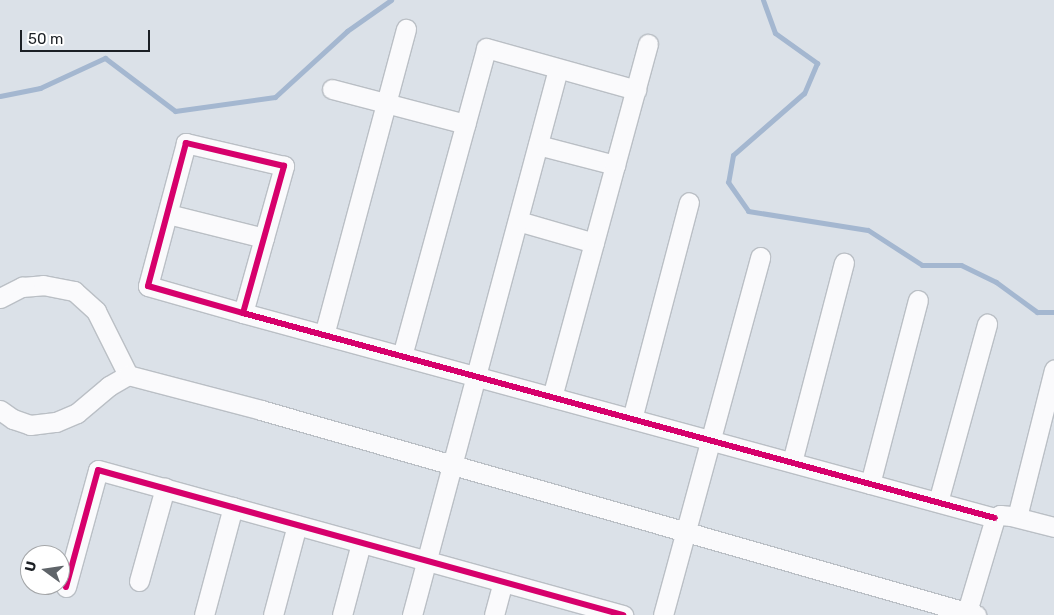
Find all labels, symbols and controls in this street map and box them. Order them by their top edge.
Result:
scale bar [22,20,152,52]
text: 50 m [28,30,63,48]
north arrow [20,545,70,595]
text: U [21,560,40,573]

